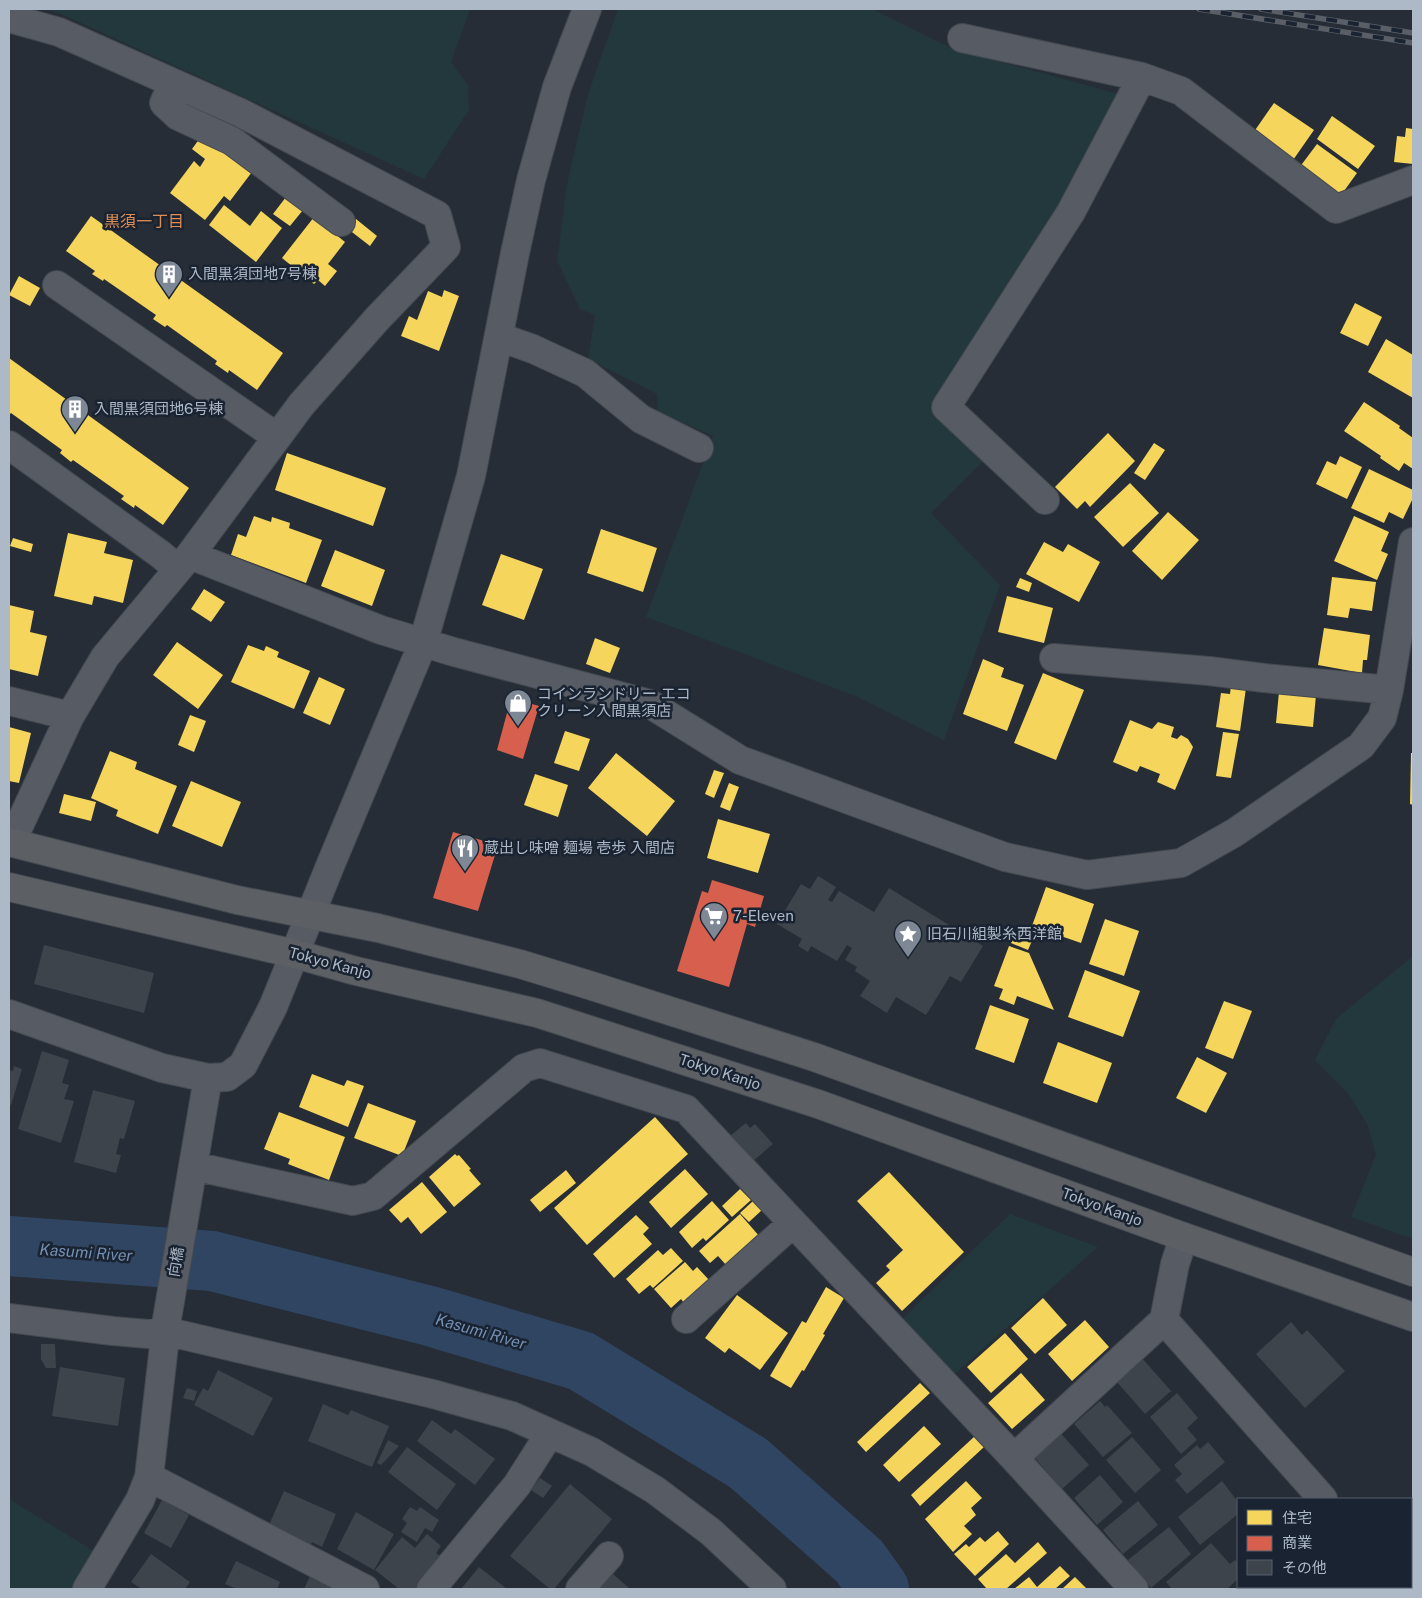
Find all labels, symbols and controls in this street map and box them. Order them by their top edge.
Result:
district label: 黒須一丁目 [104,212,184,231]
building icon: 入間黒須団地7号棟 [154,259,184,298]
place label: 入間黒須団地7号棟 [188,265,317,282]
building icon: 入間黒須団地6号棟 [60,394,90,433]
place label: 入間黒須団地6号棟 [94,400,223,417]
place label: コインランドリー エコ クリーン入間黒須店 [537,685,691,719]
shop icon: コインランドリー エコ クリーン入間黒須店 [503,688,533,727]
restaurant icon: 蔵出し味噌 麺場 壱歩 入間店 [450,833,480,872]
place label: 蔵出し味噌 麺場 壱歩 入間店 [484,839,675,856]
supermarket icon: 7-Eleven [699,901,729,940]
place label: 7-Eleven [733,907,794,924]
place icon: 旧石川組製糸西洋館 [893,919,923,958]
place label: 旧石川組製糸西洋館 [927,925,1062,942]
street label: Tokyo Kanjo [287,943,373,982]
street label: Tokyo Kanjo [677,1050,763,1093]
street label: Tokyo Kanjo [1060,1184,1145,1229]
water label: Kasumi River [39,1240,134,1265]
street label: 向橋 [165,1246,186,1278]
water label: Kasumi River [433,1309,529,1354]
legend [1237,1498,1412,1588]
text: 住宅 [1282,1509,1312,1526]
text: 商業 [1282,1534,1312,1551]
text: その他 [1282,1559,1327,1576]

